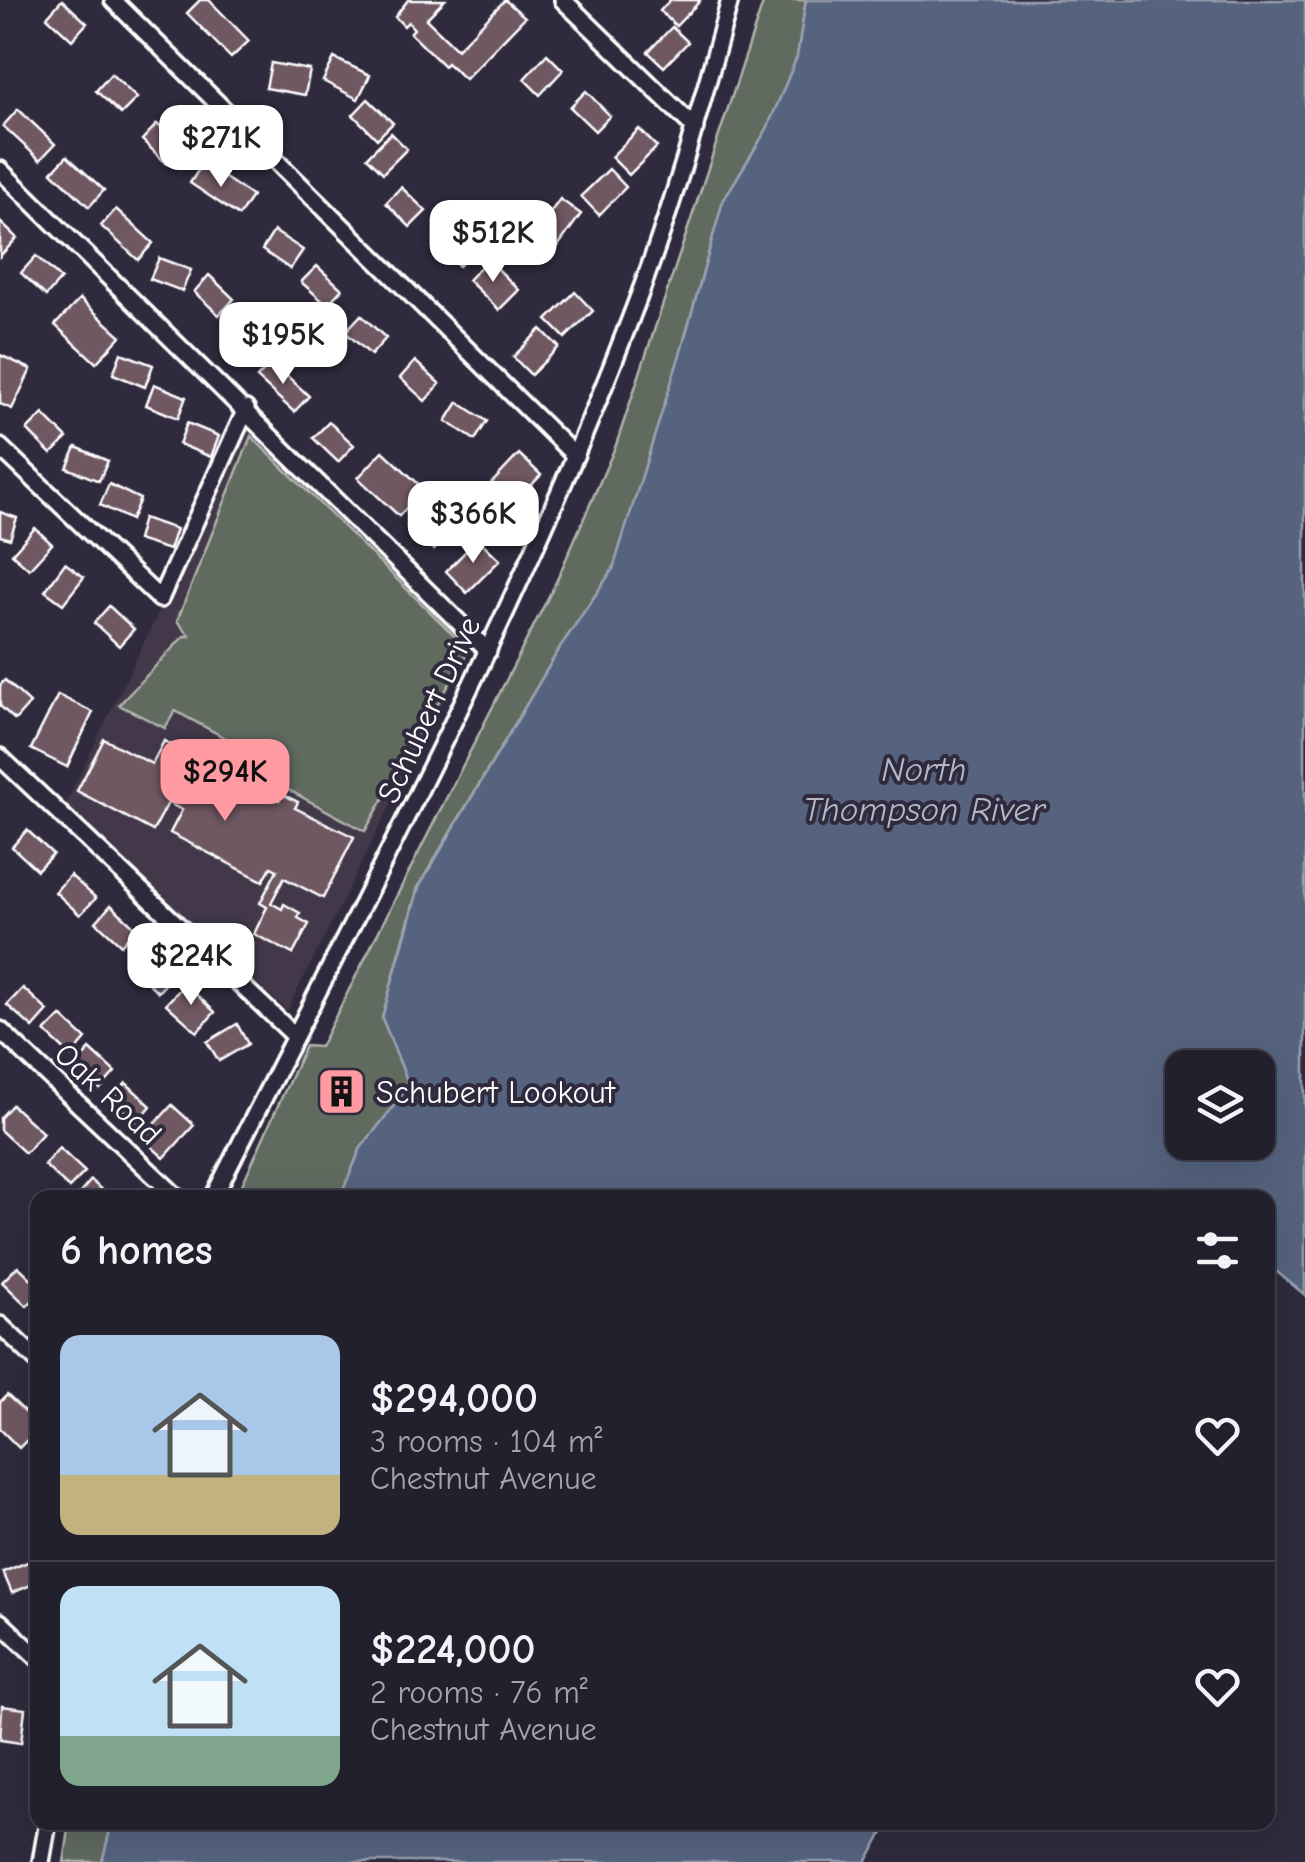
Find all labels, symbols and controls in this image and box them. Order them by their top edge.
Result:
pin: $271K [151,105,291,190]
text: $271K [181,119,261,156]
pin: $512K [423,200,563,285]
text: $512K [452,214,534,251]
pin: $195K [213,302,353,387]
text: $195K [241,316,325,353]
pin: $366K [403,481,543,566]
text: $366K [430,495,516,532]
street label: Schubert Drive [370,611,488,809]
pin: $294K [155,739,295,824]
water label: North Thompson River [803,749,1047,830]
text: $294K [183,753,267,790]
pin: $224K [121,923,261,1008]
text: $224K [149,937,233,974]
street label: Oak Road [47,1035,169,1153]
map controls [1165,1050,1275,1160]
button: layers [1165,1050,1275,1160]
building icon: Schubert Lookout [315,1066,367,1118]
place label: Schubert Lookout [376,1074,616,1111]
icon: filters [1190,1223,1245,1278]
text: 6 homes [60,1226,213,1275]
text: $294,000 [370,1374,538,1423]
icon: home [140,1375,260,1495]
icon: heart [1190,1408,1245,1463]
text: 3 rooms · 104 m² [370,1423,602,1460]
text: Chestnut Avenue [370,1460,597,1497]
text: $224,000 [370,1625,536,1674]
icon: home [140,1626,260,1746]
icon: heart [1190,1659,1245,1714]
text: 2 rooms · 76 m² [370,1674,588,1711]
text: Chestnut Avenue [370,1711,597,1748]

